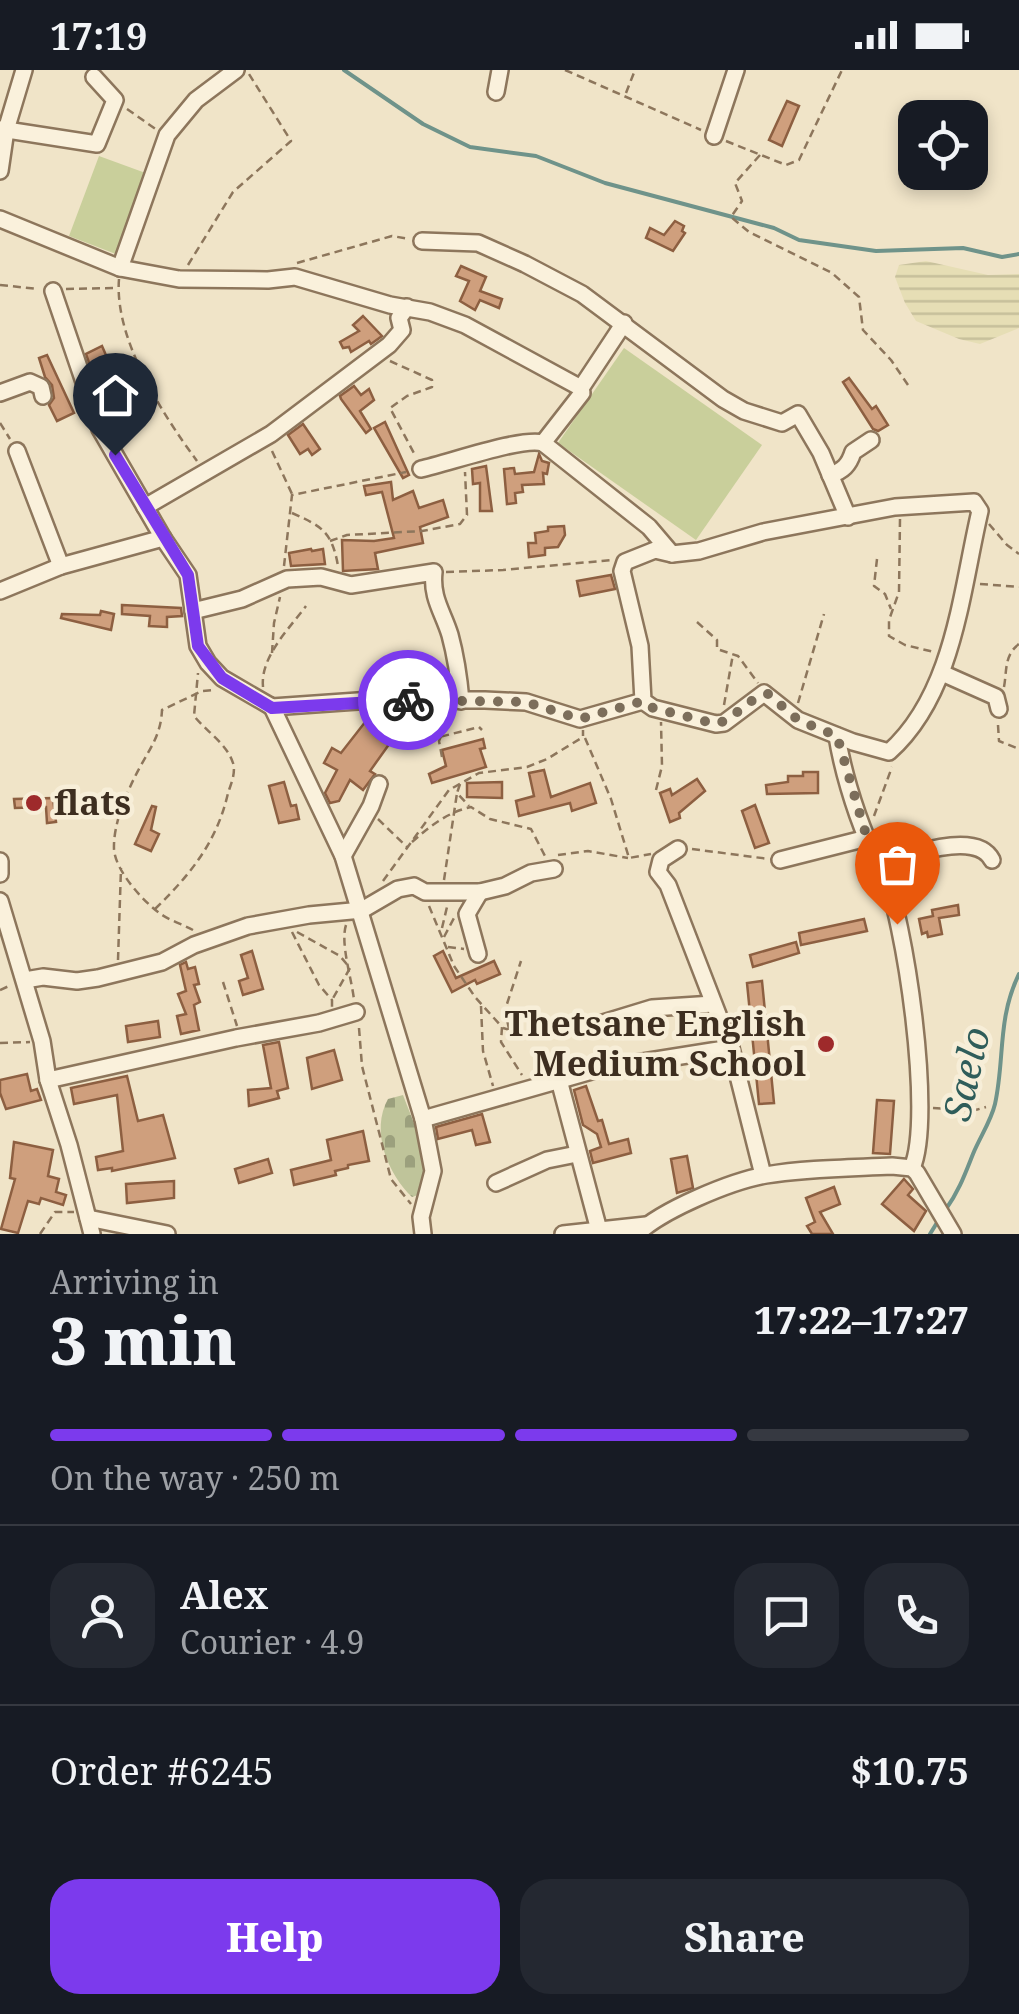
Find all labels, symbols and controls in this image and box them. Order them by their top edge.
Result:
text: 17:19 [50,9,147,61]
map controls [898,100,988,190]
button: locate [898,100,988,190]
pin [73,353,158,456]
icon: home [88,368,143,423]
courier [358,650,458,750]
icon: bike [381,673,436,728]
place label: flats [54,778,131,825]
marker: flats [23,792,45,814]
pin [855,822,940,925]
icon: bag [870,837,925,892]
place label: Thetsane English Medium School [505,999,806,1086]
water label: Saelo [929,1022,1001,1126]
marker: Thetsane English Medium School [815,1033,837,1055]
text: Arriving in [50,1260,219,1303]
text: 17:22–17:27 [754,1293,969,1345]
text: 3 min [50,1296,237,1384]
text: On the way · 250 m [50,1456,340,1499]
button: person [50,1563,155,1668]
button: chat [734,1563,839,1668]
button: phone [864,1563,969,1668]
text: Alex [180,1568,268,1620]
text: Courier · 4.9 [180,1620,364,1663]
text: Order #6245 [50,1744,274,1796]
text: $10.75 [850,1744,969,1796]
button: Help [50,1879,500,1994]
button: Share [520,1879,969,1994]

